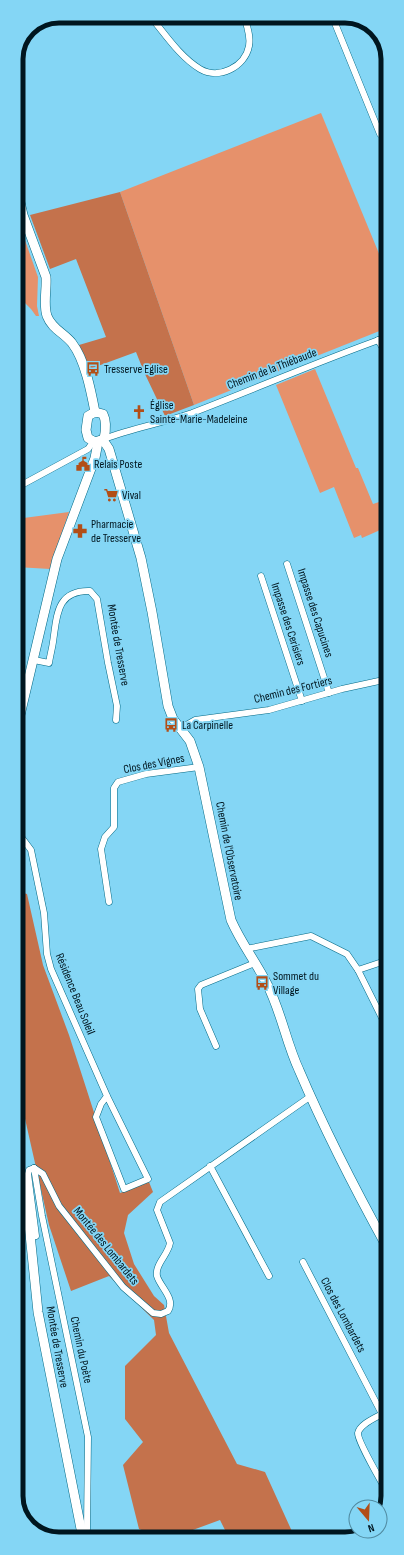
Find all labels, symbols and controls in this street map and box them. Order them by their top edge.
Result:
street label: Chemin de la Thiébaude [225,345,319,393]
bus stop icon: Tresserve Eglise [85,361,101,377]
place label: Tresserve Eglise [104,362,168,377]
place label: Église Sainte-Marie-Madeleine [150,398,248,427]
church icon: Église Sainte-Marie-Madeleine [131,404,147,420]
public building icon: Relais Poste [75,456,91,472]
place label: Relais Poste [94,457,142,472]
supermarket icon: Vival [103,487,119,503]
place label: Vival [122,488,141,503]
place label: Pharmacie de Tresserve [91,517,141,546]
pharmacy icon: Pharmacie de Tresserve [72,523,88,539]
street label: Impasse des Capucines [294,567,336,659]
street label: Impasse des Cerisiers [268,581,308,667]
street label: Montée de Tresserve [103,603,133,687]
street label: Chemin des Fortiers [252,673,334,707]
bus stop icon: La Carpinelle [163,717,179,733]
place label: La Carpinelle [182,718,233,733]
street label: Clos des Vignes [122,751,186,777]
street label: Chemin de l'Observatoire [212,800,246,902]
street label: Résidence Beau Soleil [52,951,98,1037]
place label: Sommet du Village [273,969,319,998]
bus stop icon: Sommet du Village [254,975,270,991]
street label: Montée des Lombardets [70,1204,142,1288]
street label: Clos des Lombardets [317,1275,369,1355]
street label: Montée de Tresserve [42,1305,72,1389]
street label: Chemin du Poète [67,1315,95,1385]
north arrow [348,1499,388,1539]
text: N [366,1521,376,1535]

